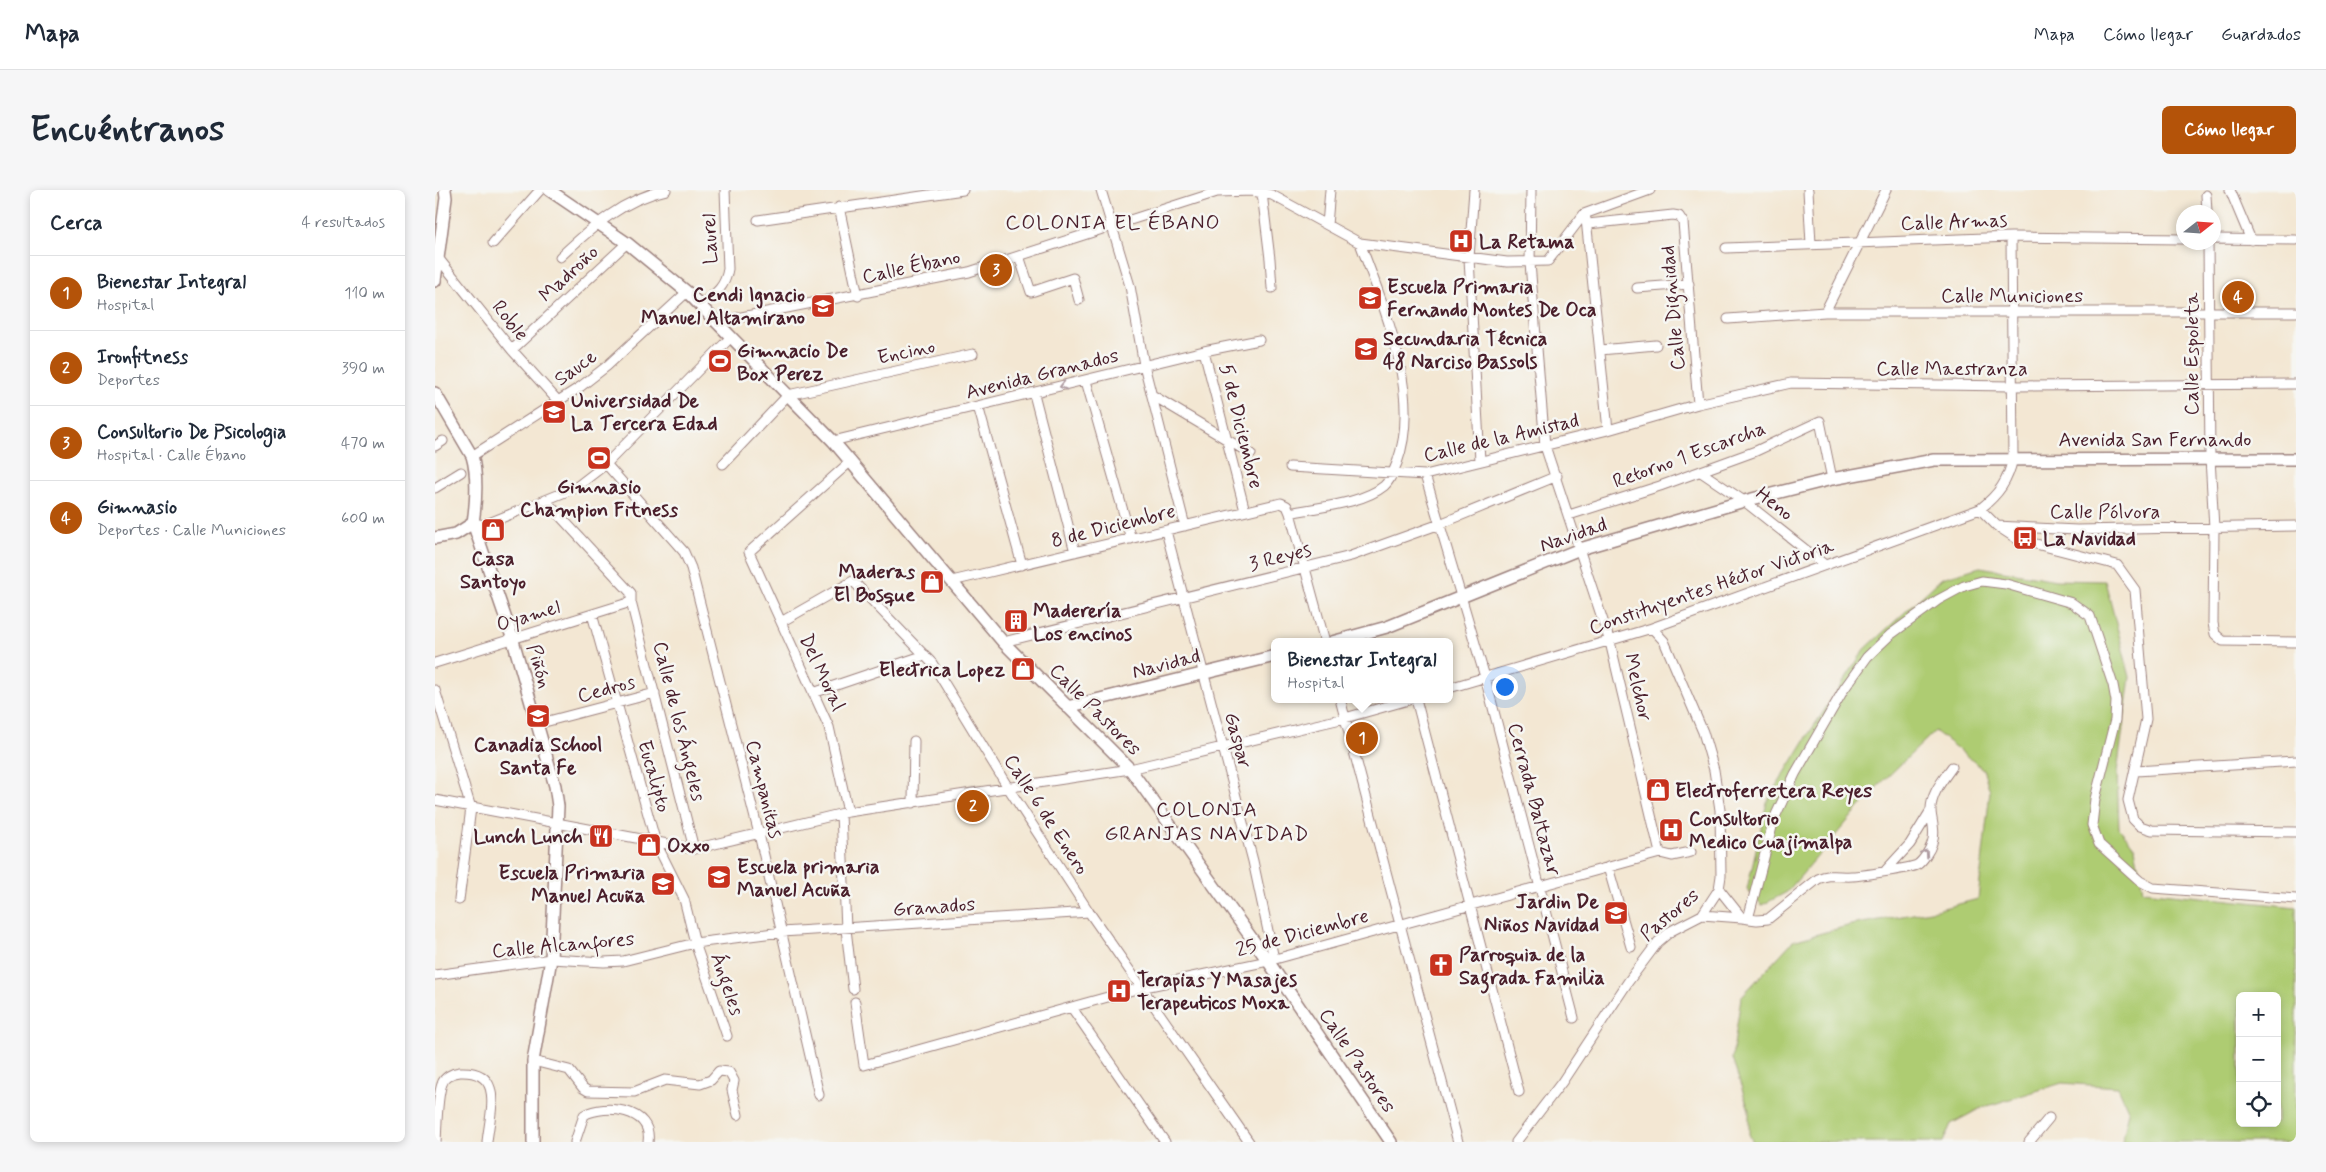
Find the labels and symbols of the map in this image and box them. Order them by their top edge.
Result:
north arrow [2176,205,2221,250]
street label: Calle Armas [1900,207,2008,238]
district label: COLONIA EL ÉBANO [1005,209,1221,237]
street label: Laurel [696,213,725,265]
hospital icon: La Retama [1448,228,1474,254]
place label: La Retama [1479,229,1575,256]
street label: Madroño [533,239,605,309]
street label: Calle Ébano [860,244,963,291]
street label: Calle Dignidad [1655,244,1694,371]
pin: 3 [980,251,1012,289]
place label: Escuela Primaria Fernando Montes De Oca [1387,274,1597,324]
pin: 4 [2222,278,2254,316]
place label: Cendi Ignacio Manuel Altamirano [641,282,805,332]
street label: Calle Municiones [1941,283,2083,310]
school or university icon: Escuela Primaria Fernando Montes De Oca [1357,285,1383,311]
street label: Calle Espoleta [2179,292,2206,416]
school or university icon: Cendi Ignacio Manuel Altamirano [810,293,836,319]
street label: Roble [485,295,535,347]
place label: Secundaria Técnica 48 Narciso Bassols [1383,326,1548,376]
street label: Encino [875,333,938,372]
school or university icon: Secundaria Técnica 48 Narciso Bassols [1353,336,1379,362]
place label: Gimnacio De Box Perez [737,338,848,388]
street label: Avenida Granados [963,342,1122,407]
street label: Sauce [549,343,603,393]
sports icon: Gimnacio De Box Perez [707,348,733,374]
street label: Calle Maestranza [1876,356,2028,383]
street label: 5 de Diciembre [1212,361,1269,492]
one-way arrow [1060,381,1068,391]
place label: Universidad De La Tercera Edad [571,388,718,438]
school or university icon: Universidad De La Tercera Edad [541,399,567,425]
street label: Calle de la Amistad [1421,407,1582,469]
street label: Retorno 1 Escarcha [1609,415,1770,496]
street label: Avenida San Fernando [2059,427,2251,454]
sports icon: Gimnasio Champion Fitness [586,445,612,471]
place label: Gimnasio Champion Fitness [520,474,678,524]
street label: Heno [1749,481,1799,528]
street label: 8 de Diciembre [1048,498,1178,555]
street label: Calle Pólvora [2050,499,2160,526]
street label: Navidad [1536,511,1611,560]
shop icon: Casa Santoyo [480,517,506,543]
bus stop icon: La Navidad [2012,525,2038,551]
place label: La Navidad [2043,526,2136,553]
street label: Constituyentes Héctor Victoria [1585,532,1838,642]
street label: 3 Reyes [1247,537,1314,578]
place label: Casa Santoyo [460,546,526,596]
place label: Maderas El Bosque [834,559,915,609]
shop icon: Maderas El Bosque [919,569,945,595]
street label: Oyamel [493,594,564,639]
place label: Maderería Los encinos [1033,598,1132,648]
building icon: Maderería Los encinos [1003,608,1029,634]
street label: Del Moral [792,630,851,716]
street label: Calle de los Ángeles [644,639,712,805]
street label: Piñón [519,641,558,692]
street label: Navidad [1129,643,1203,686]
street label: Melchor [1617,651,1658,724]
shop icon: Electrica Lopez [1010,656,1036,682]
place label: Electrica Lopez [879,657,1005,684]
street label: Calle Pastores [1043,658,1147,762]
street label: Cedros [574,669,639,710]
your location [1492,674,1518,700]
school or university icon: Canadia School Santa Fe [525,703,551,729]
street label: Gaspar [1217,709,1258,771]
pin: 1 [1346,719,1378,757]
street label: Cerrada Baltazar [1500,720,1567,879]
place label: Canadia School Santa Fe [474,732,602,782]
street label: Eucalipto [630,737,677,816]
street label: Campanitas [738,737,789,841]
street label: Calle 6 de Enero [997,749,1095,880]
shop icon: Electroferretera Reyes [1645,777,1671,803]
place label: Electroferretera Reyes [1675,778,1872,805]
pin: 2 [957,787,989,825]
district label: COLONIA GRANJAS NAVIDAD [1104,796,1310,848]
place label: Consultorio Medico Cuajimalpa [1689,806,1852,856]
hospital icon: Consultorio Medico Cuajimalpa [1658,817,1684,843]
restaurant icon: Lunch Lunch [588,823,614,849]
place label: Lunch Lunch [474,824,583,851]
shop icon: Oxxo [636,832,662,858]
place label: Oxxo [667,833,710,860]
one-way arrow [1919,850,1929,859]
place label: Escuela primaria Manuel Acuña [737,854,880,904]
place label: Escuela Primaria Manuel Acuña [499,860,645,910]
school or university icon: Escuela primaria Manuel Acuña [706,864,732,890]
school or university icon: Escuela Primaria Manuel Acuña [650,871,676,897]
street label: Pastores [1635,882,1705,948]
place label: Jardin De Niños Navidad [1484,889,1600,939]
street label: Granados [892,891,976,924]
school or university icon: Jardin De Niños Navidad [1603,900,1629,926]
street label: 25 de Diciembre [1233,903,1372,964]
street label: Calle Alcanfores [491,926,636,967]
place label: Parroquia de la Sagrada Familia [1459,942,1605,994]
street label: Ángeles [701,949,750,1020]
church icon: Parroquia de la Sagrada Familia [1428,952,1454,978]
place label: Terapias Y Masajes Terapeuticos Moxa [1137,967,1297,1017]
hospital icon: Terapias Y Masajes Terapeuticos Moxa [1106,978,1132,1004]
street label: Calle Pastores [1312,1003,1402,1118]

